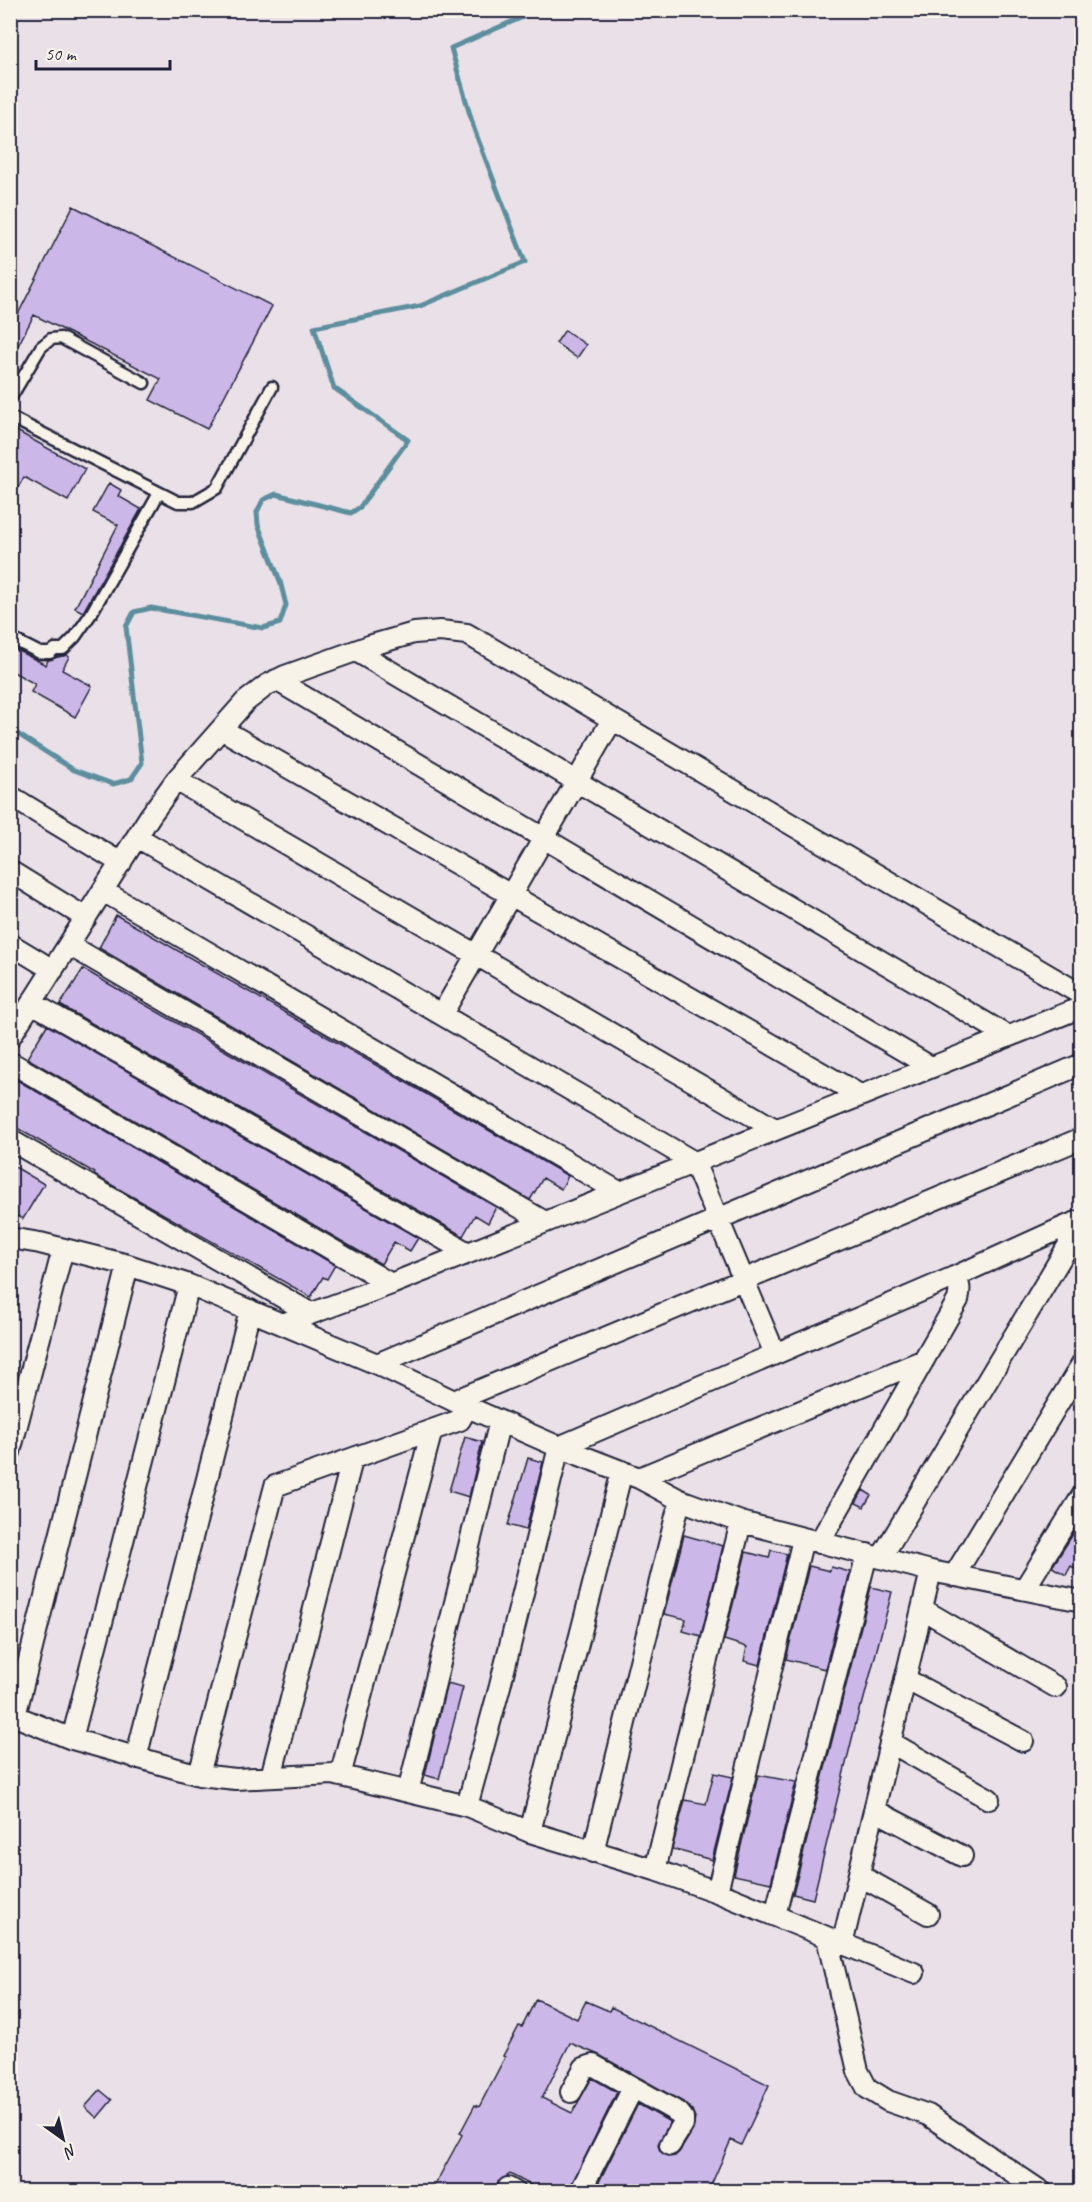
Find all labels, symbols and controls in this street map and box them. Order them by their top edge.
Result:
scale bar [36,33,170,71]
text: 50 m [45,43,78,65]
north arrow [33,2109,93,2169]
text: N [59,2140,81,2163]

